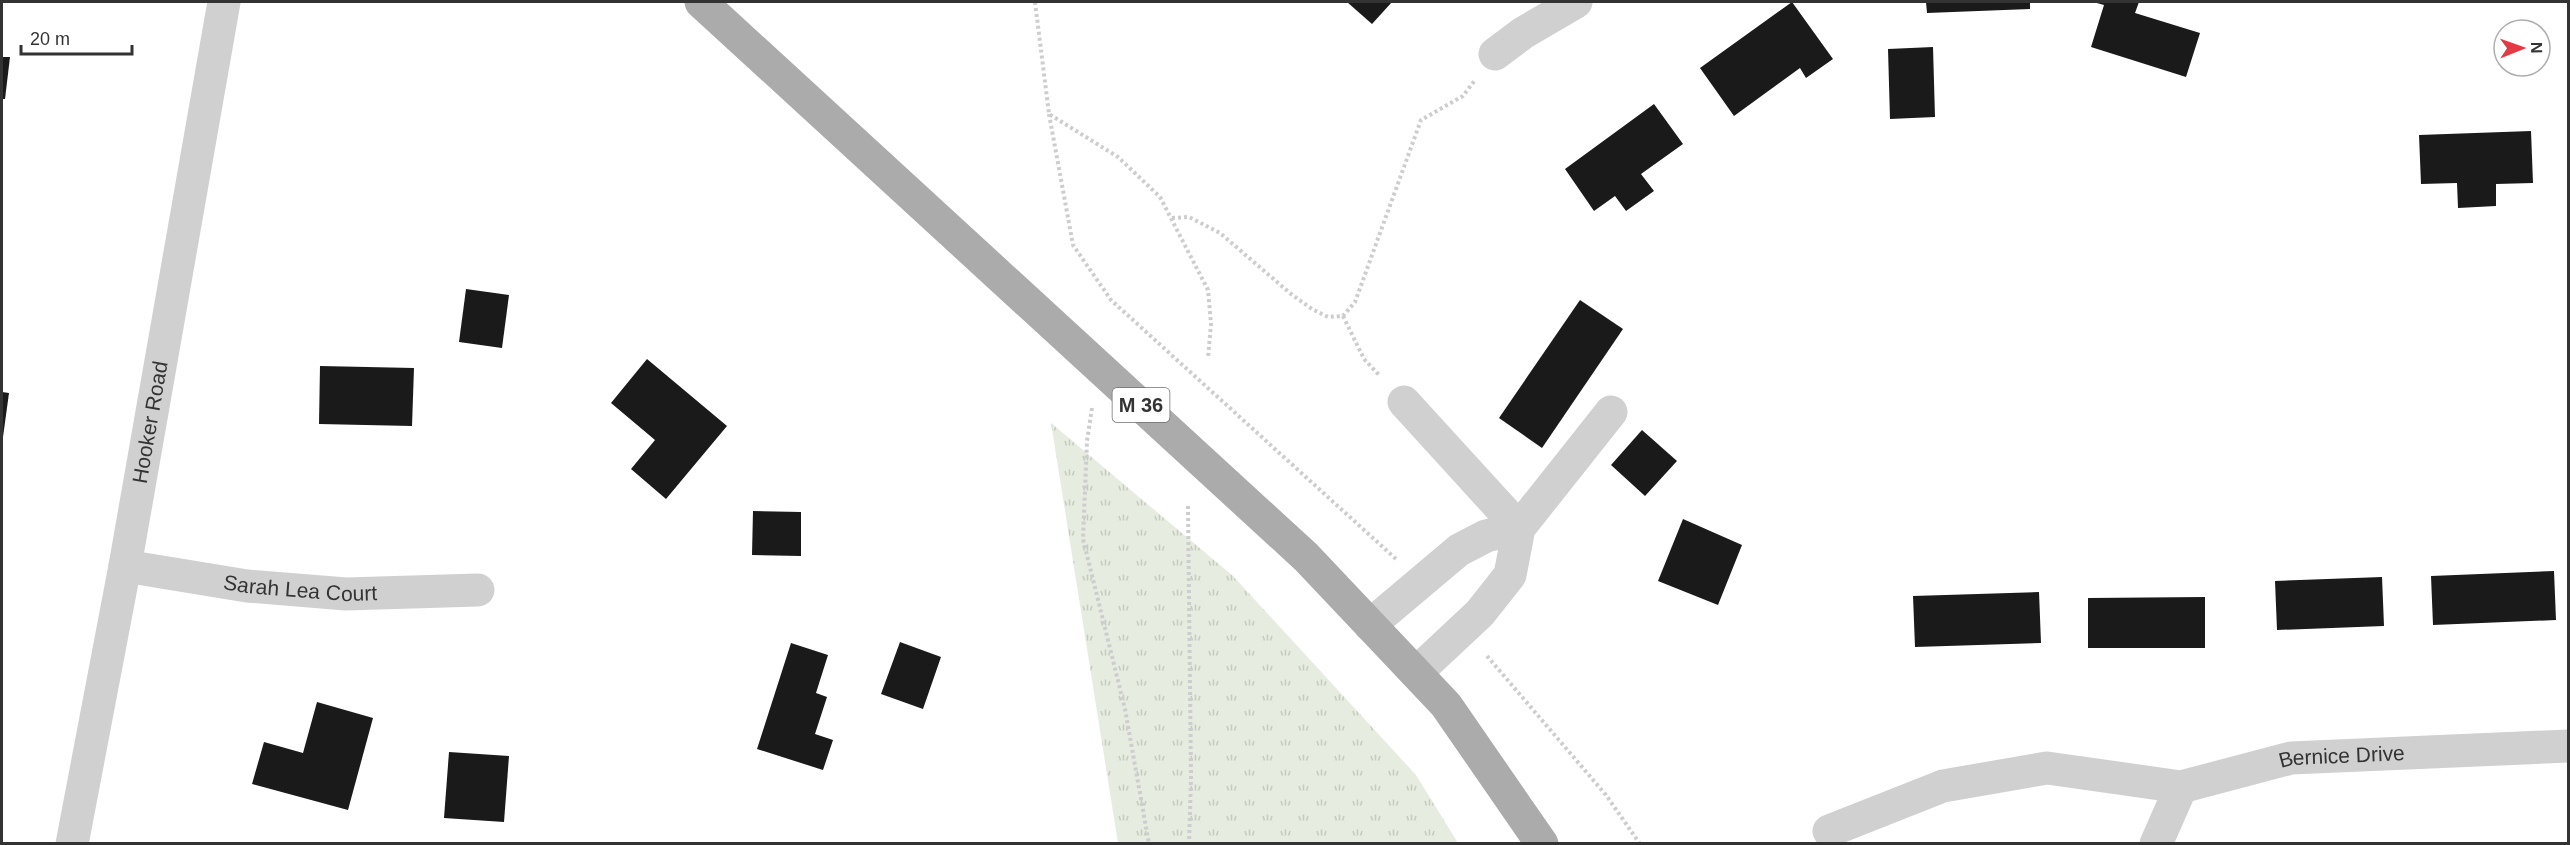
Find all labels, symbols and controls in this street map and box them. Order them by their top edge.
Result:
scale bar [21,18,132,56]
north arrow [2492,18,2552,78]
text: 20 m [30,29,70,49]
text: N [2528,42,2545,54]
street label: Hooker Road [128,359,172,485]
road number: M 36 [1112,388,1170,422]
street label: Sarah Lea Court [222,570,378,605]
street label: Bernice Drive [2276,741,2405,772]

